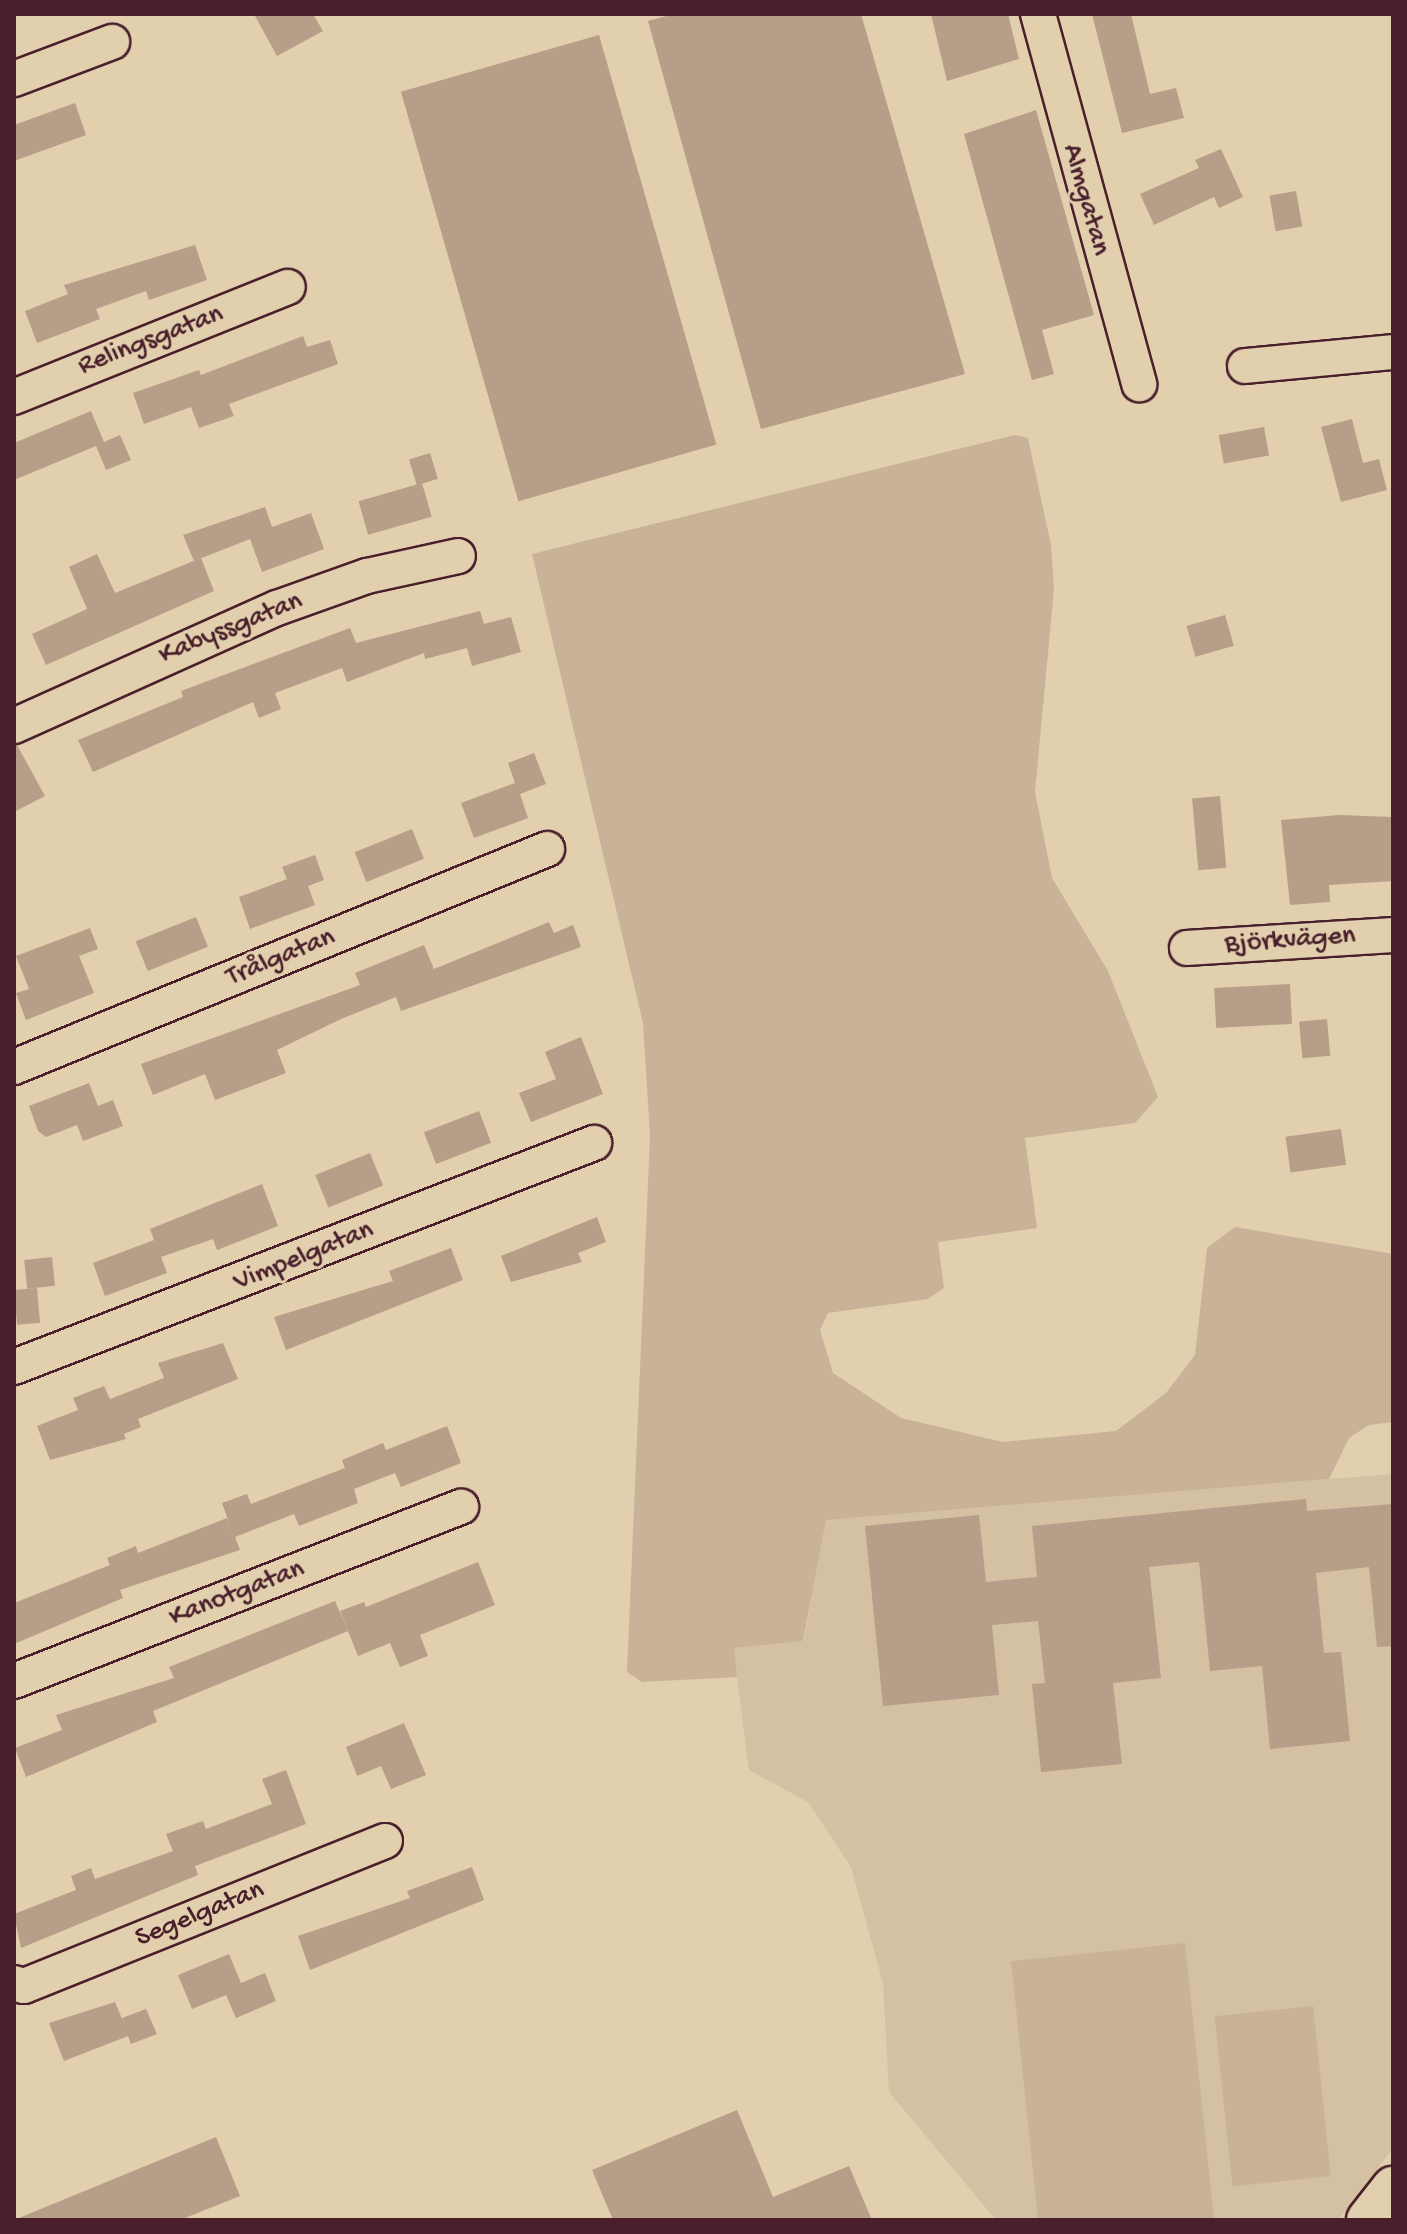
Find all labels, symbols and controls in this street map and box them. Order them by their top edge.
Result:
street label: Almgatan [1053,140,1117,260]
street label: Relingsgatan [74,298,228,384]
street label: Kabyssgatan [154,585,308,673]
street label: Björkvägen [1224,920,1356,962]
street label: Trålgatan [222,921,340,995]
street label: Vimpelgatan [229,1214,379,1300]
street label: Kanotgatan [165,1553,309,1635]
street label: Segelgatan [131,1874,269,1956]

